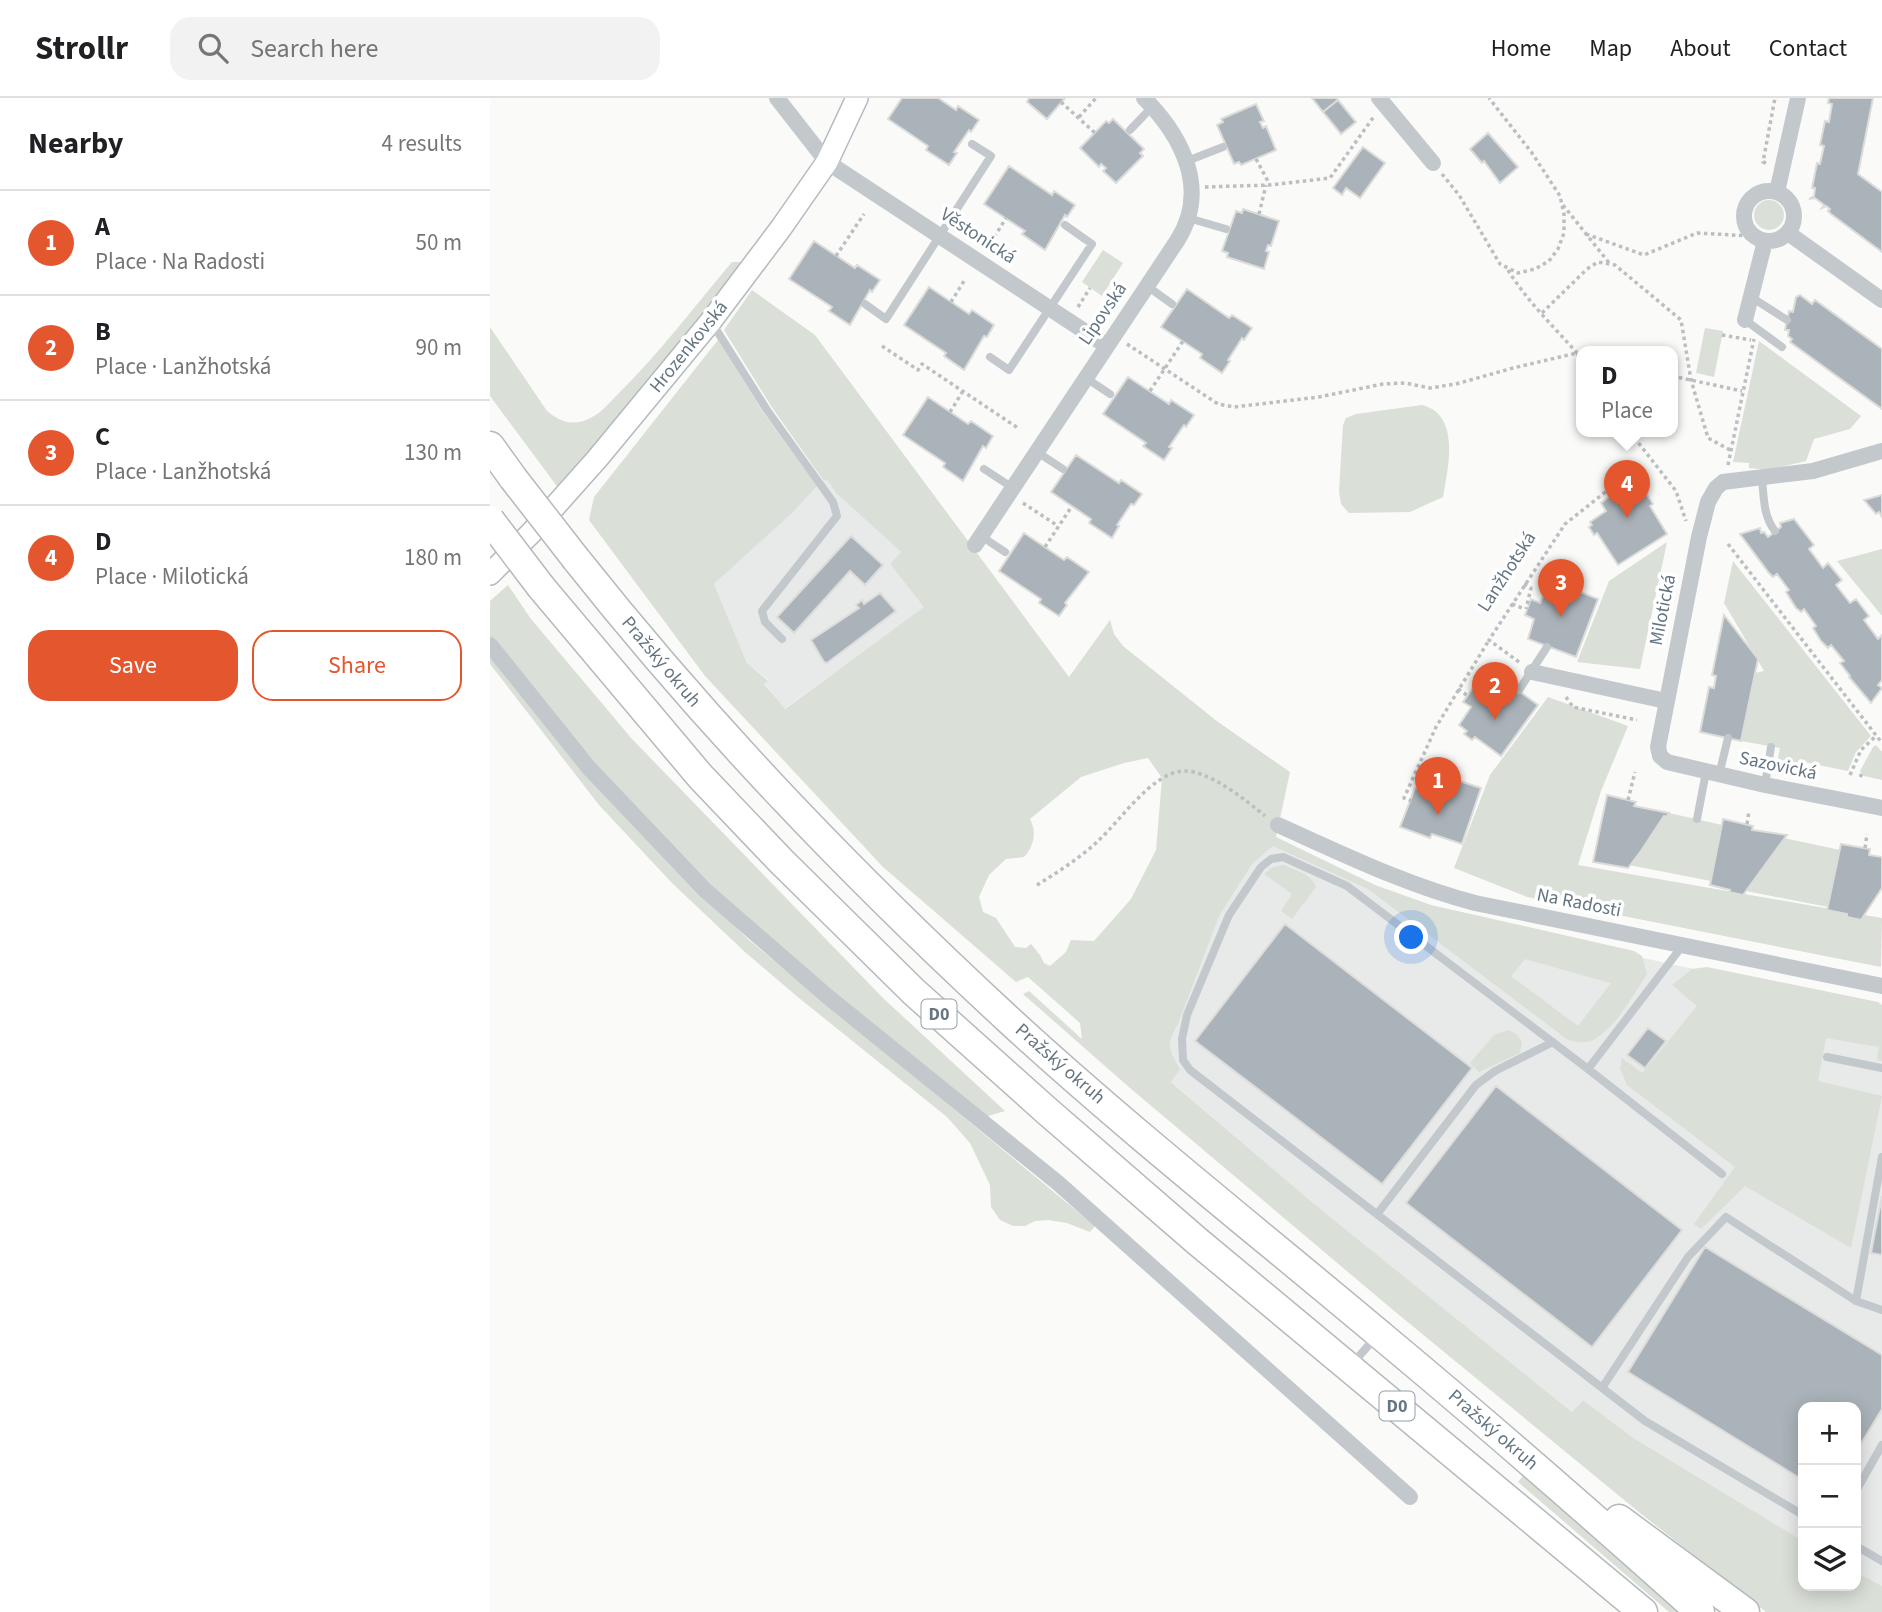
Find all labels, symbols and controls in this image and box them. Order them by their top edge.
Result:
search box [170,17,660,80]
text: Strollr [35,25,128,72]
icon: search [194,29,232,67]
text: Search here [250,30,378,67]
text: Home [1491,31,1551,66]
text: Map [1589,31,1632,66]
text: About [1670,31,1731,66]
text: Contact [1769,31,1847,66]
text: Nearby [28,122,123,165]
text: 4 results [382,127,462,160]
street label: Věstonická [935,201,1021,271]
text: A [95,208,110,245]
text: 1 [45,226,57,259]
text: 50 m [415,226,462,259]
text: Place · Na Radosti [95,245,265,278]
street label: Lipovská [1072,277,1134,351]
street label: Hrozenkovská [643,295,735,399]
text: B [95,313,111,350]
text: 2 [45,331,57,364]
text: 90 m [415,331,462,364]
popup [1576,346,1678,437]
text: Place · Lanžhotská [95,350,271,383]
text: D [1601,357,1618,394]
text: Place [1601,394,1653,427]
text: C [95,418,110,455]
text: 3 [45,436,57,469]
text: 130 m [404,436,462,469]
text: Place · Lanžhotská [95,455,271,488]
pin: 4 [1604,460,1650,518]
text: D [95,523,112,560]
street label: Lanžhotská [1471,527,1543,617]
text: 4 [45,541,57,574]
text: 180 m [404,541,462,574]
pin: 3 [1538,559,1584,617]
text: Place · Milotická [95,560,249,593]
street label: Milotická [1643,572,1683,648]
street label: Pražský okruh [615,611,707,713]
button: Save [28,630,238,701]
button: Share [252,630,462,701]
pin: 2 [1472,662,1518,720]
street label: Sazovická [1737,745,1819,787]
pin: 1 [1415,757,1461,815]
street label: Na Radosti [1534,882,1624,924]
your location [1394,920,1428,954]
road number: D0 [922,1000,956,1029]
street label: Pražský okruh [1009,1017,1111,1111]
street label: Pražský okruh [1442,1383,1544,1477]
road number: D0 [1380,1392,1415,1420]
map controls [1798,1402,1861,1591]
button: + [1798,1402,1861,1465]
button: − [1798,1465,1861,1528]
button: layers [1798,1528,1861,1591]

